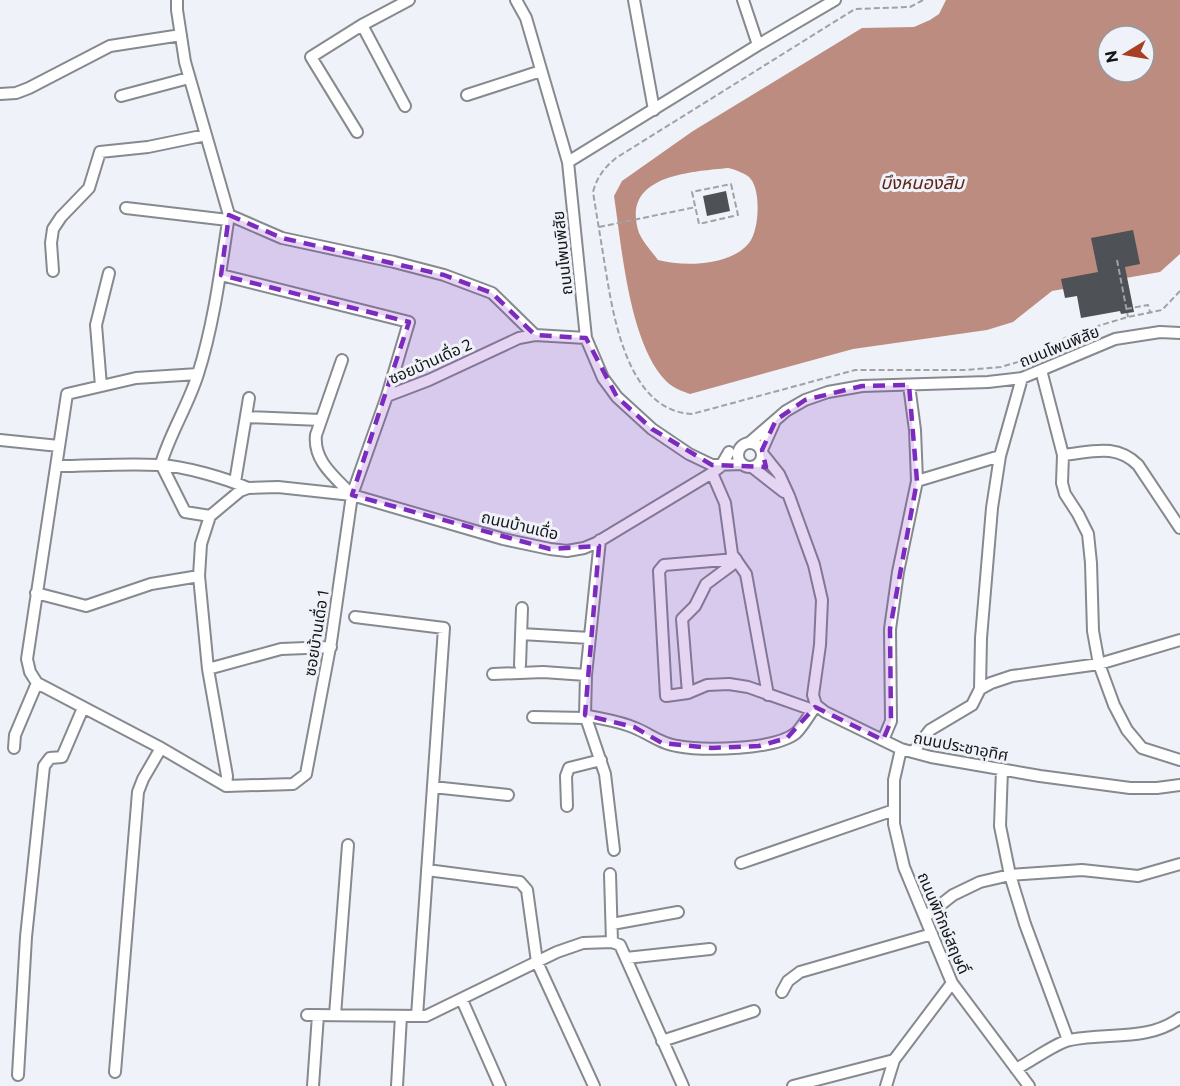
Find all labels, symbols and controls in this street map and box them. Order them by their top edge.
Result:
north arrow [1096,24,1156,84]
text: N [1100,49,1121,65]
water label: บึงหนองสิม [880,171,966,193]
street label: ถนนโพนพิสัย [548,210,575,296]
street label: ถนนโพนพิสัย [1016,321,1102,370]
street label: ซอยบ้านเดื่อ 2 [385,333,474,387]
street label: ถนนบ้านเดื่อ [480,505,561,543]
street label: ซอยบ้านเดื่อ 1 [298,588,332,677]
street label: ถนนประชาอุทิศ [912,727,1010,765]
street label: ถนนพิทักษ์สฤษดิ์ [914,869,974,977]

